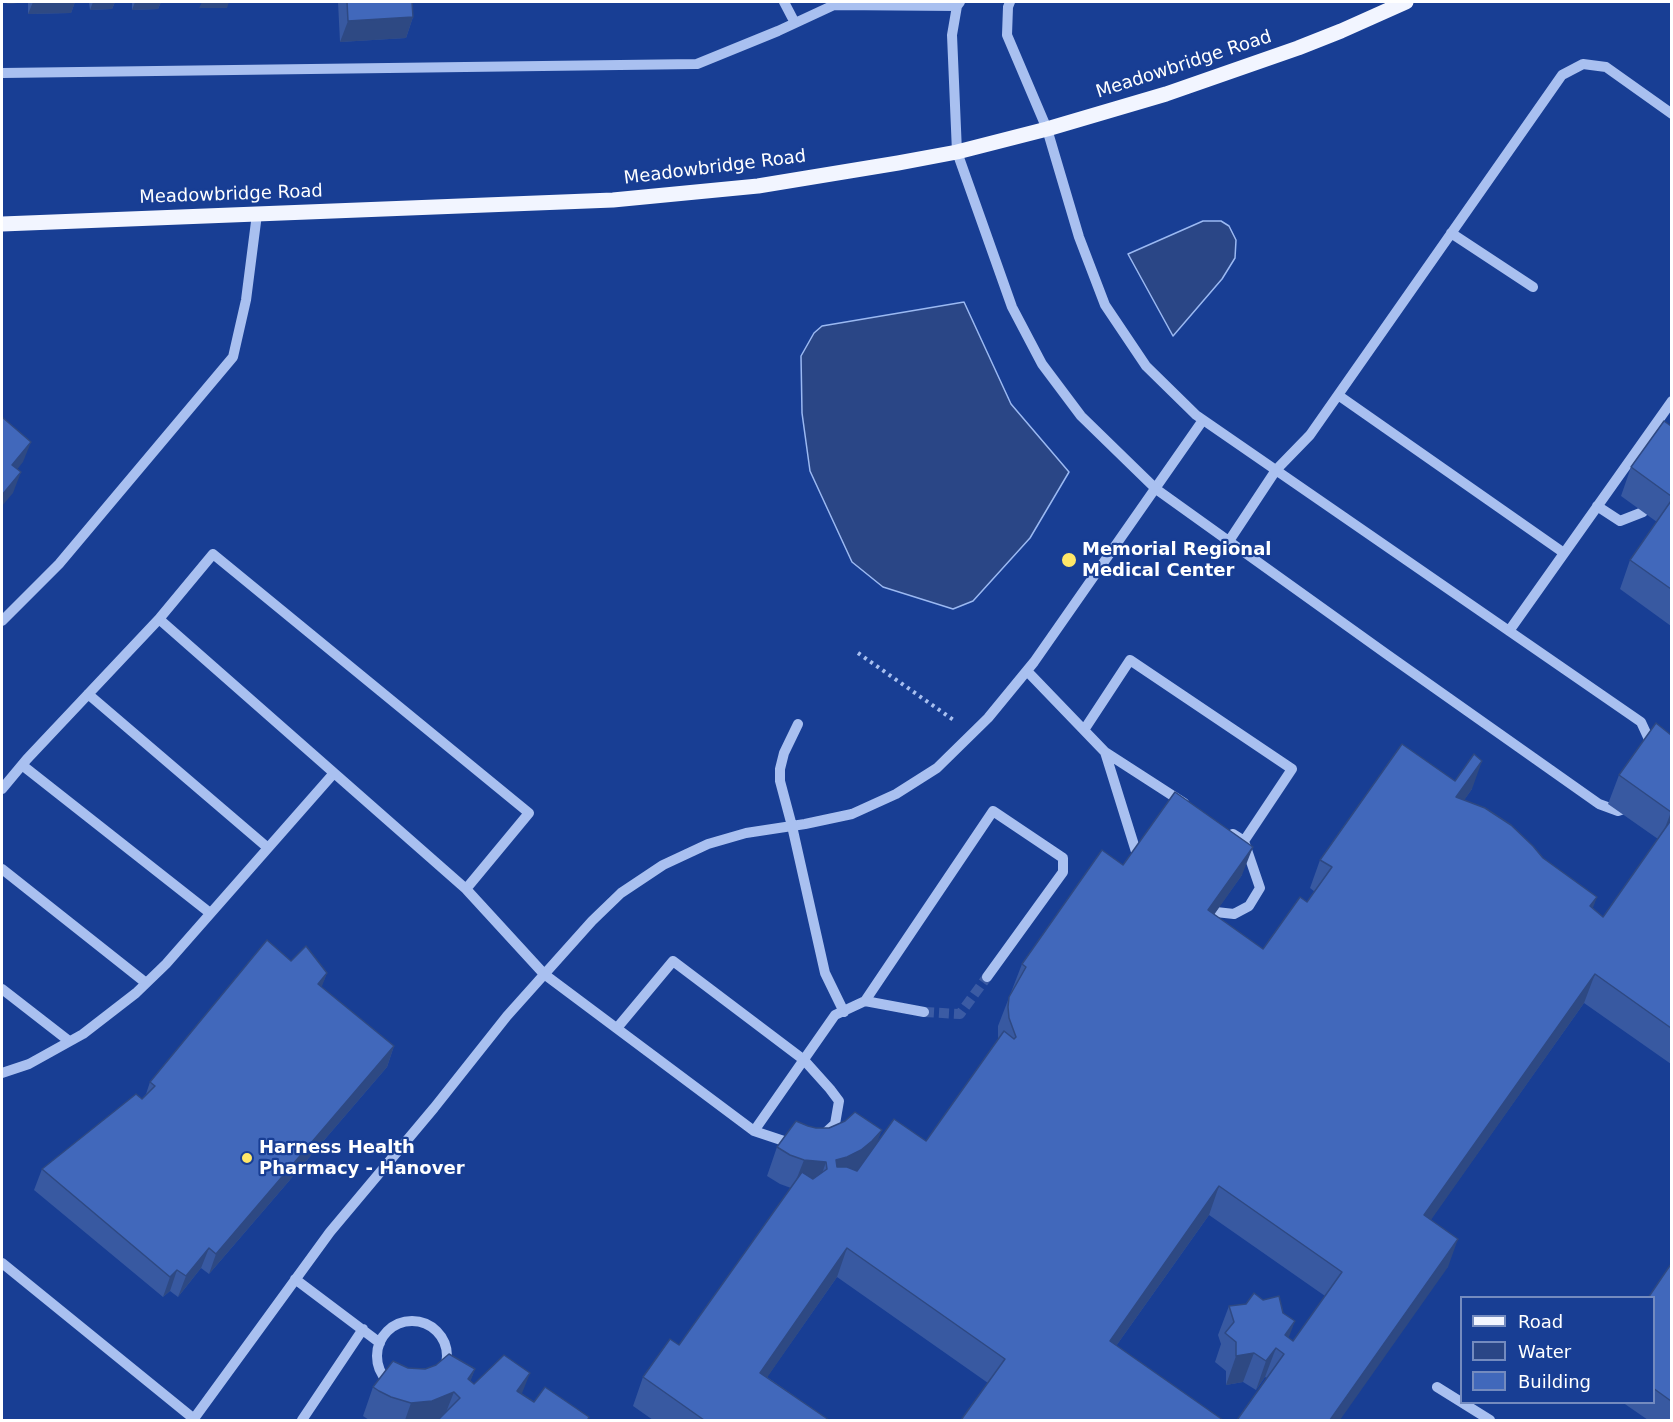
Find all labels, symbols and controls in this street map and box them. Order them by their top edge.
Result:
street label: Meadowbridge Road [1093,26,1275,104]
street label: Meadowbridge Road [623,146,807,190]
street label: Meadowbridge Road [139,181,323,209]
place label: Memorial Regional Medical Center [1082,539,1271,582]
marker: Memorial Regional Medical Center [1060,551,1078,569]
place label: Harness Health Pharmacy - Hanover [259,1137,465,1180]
marker: Harness Health Pharmacy - Hanover [240,1151,254,1165]
legend [1460,1296,1655,1404]
text: Road [1518,1311,1563,1332]
text: Water [1518,1341,1571,1362]
text: Building [1518,1371,1591,1392]

